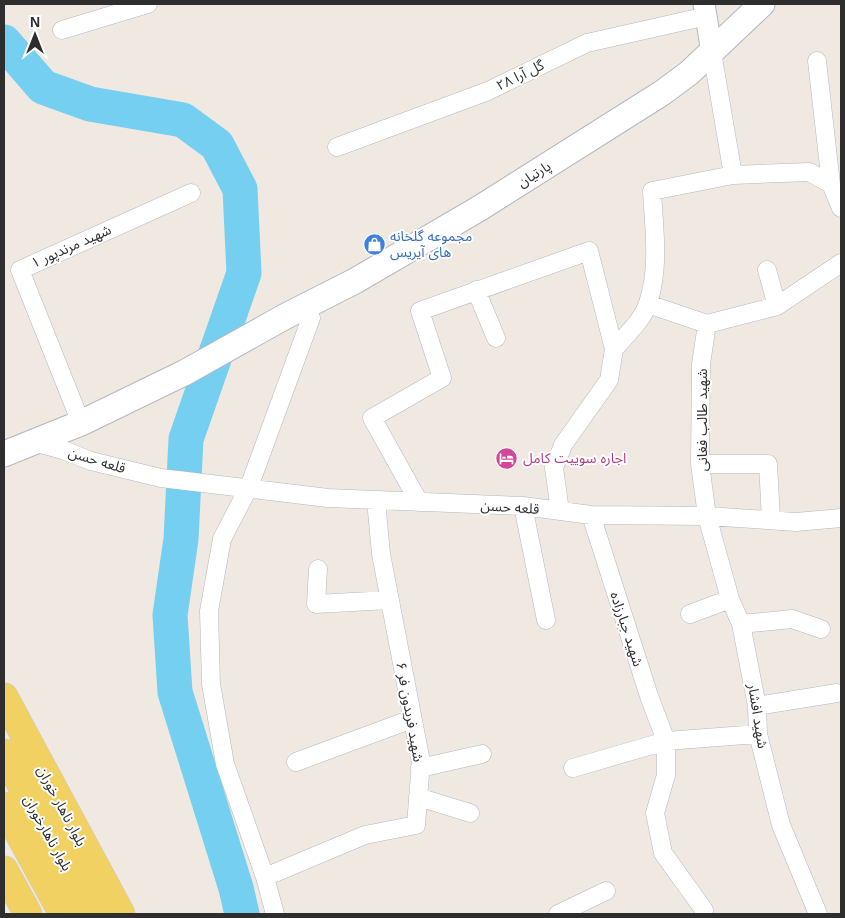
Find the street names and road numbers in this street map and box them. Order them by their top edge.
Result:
street label: ۲۸ گل آرا [493,56,547,94]
street label: پارتیان [514,158,555,192]
street label: شهید مرندپور ۱ [28,221,114,273]
street label: شهید طالب فغانی [694,369,711,471]
street label: قلعه حسن [66,444,127,477]
street label: قلعه حسن [480,497,540,518]
street label: شهید جبارزاده [606,590,647,669]
street label: شهید فریدون فر ۶ [392,661,427,763]
street label: شهید افشار [744,681,771,750]
street label: بلوار ناهار خوران [33,763,90,849]
street label: بلوار ناهارخوران [20,792,75,874]

